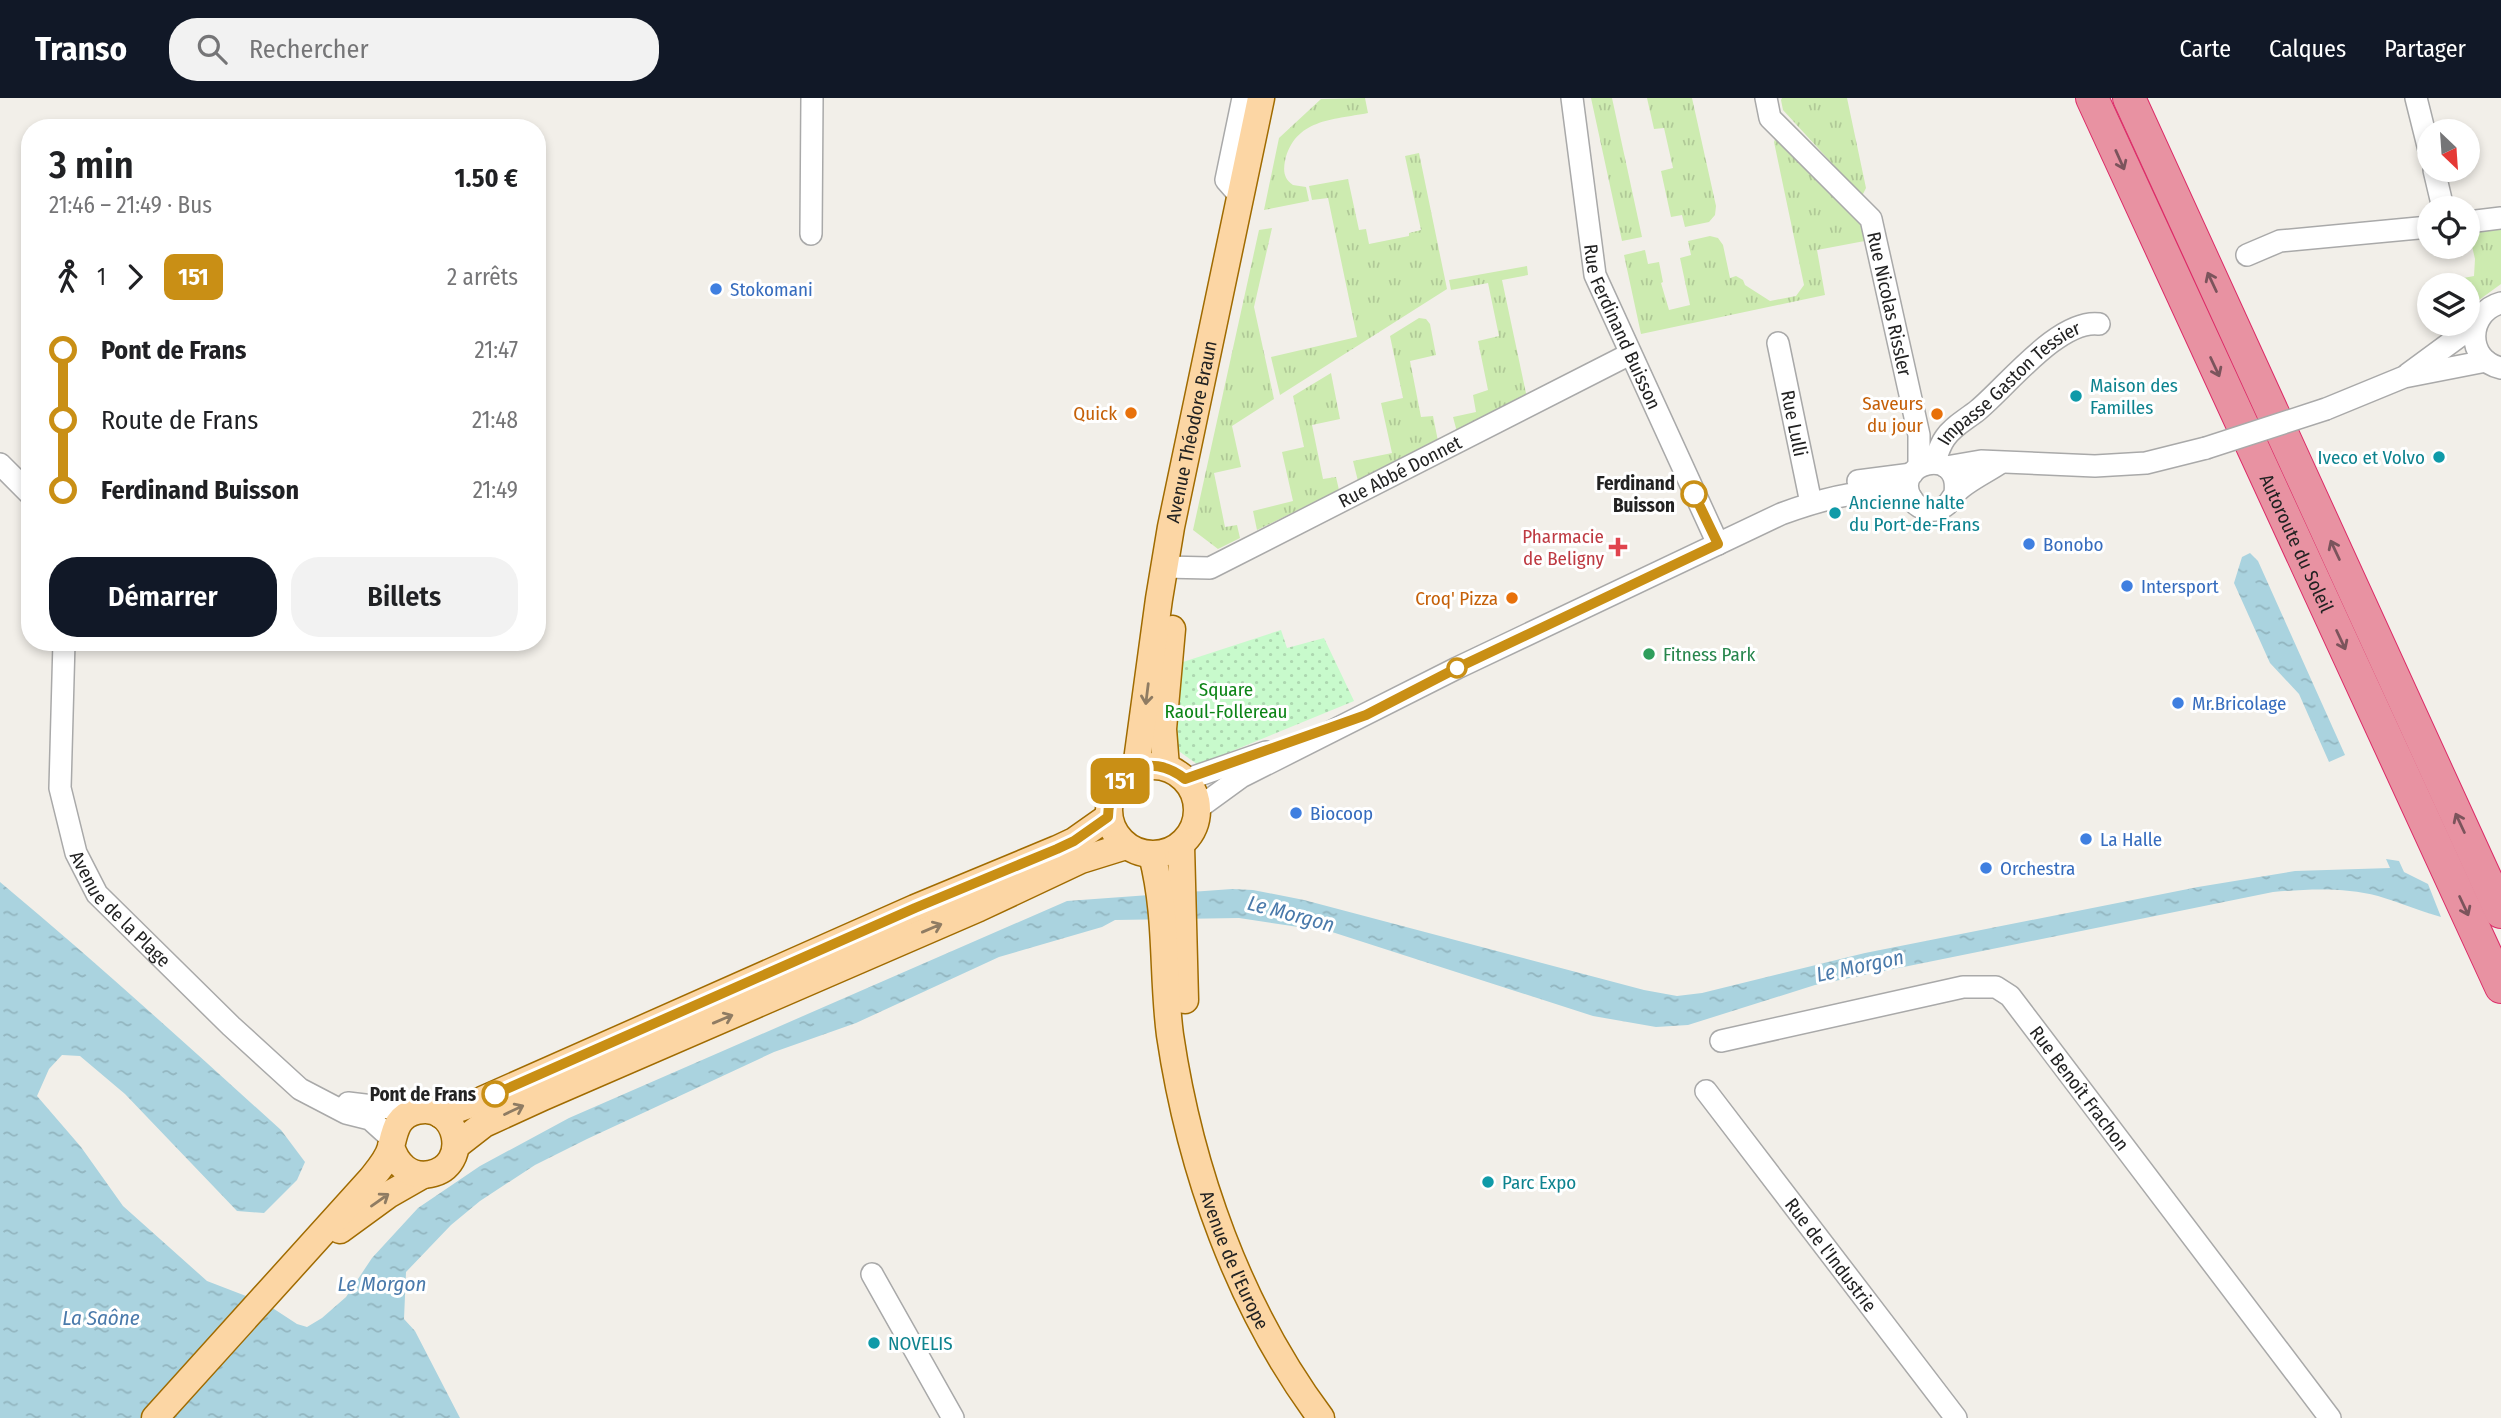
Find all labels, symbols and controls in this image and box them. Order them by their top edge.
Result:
search box [169,18,659,81]
text: Transo [35,29,127,69]
icon: search [193,30,231,68]
text: Rechercher [249,34,368,65]
text: Carte [2180,35,2231,63]
text: Calques [2269,35,2346,63]
text: Partager [2384,35,2466,63]
north arrow [2417,119,2480,182]
map controls [2417,119,2480,336]
text: 3 min [49,142,134,188]
one-way arrow [2114,149,2127,170]
text: 1.50 € [454,163,518,194]
text: 21:46 – 21:49 · Bus [49,191,212,219]
button: locate [2417,196,2480,259]
street label: Rue Nicolas Rissler [1862,229,1917,378]
street label: Rue Ferdinand Buisson [1579,243,1666,413]
icon: walk [49,258,87,296]
icon: forward [116,258,154,296]
text: 1 [97,263,106,291]
text: 151 [178,263,209,291]
text: 2 arrêts [447,263,518,291]
one-way arrow [2205,271,2218,293]
button: layers [2417,273,2480,336]
place label: Stokomani [730,278,813,301]
marker: Stokomani [708,281,724,297]
street label: Impasse Gaston Tessier [1932,316,2084,449]
text: Pont de Frans [101,335,246,366]
text: 21:47 [475,336,518,364]
street label: Avenue Théodore Braun [1161,339,1222,525]
one-way arrow [2209,356,2222,377]
place label: Maison des Familles [2090,374,2178,419]
street label: Rue Lulli [1776,388,1812,459]
marker: Maison des Familles [2068,388,2084,404]
place label: Saveurs du jour [1862,392,1923,437]
place label: Quick [1073,402,1117,425]
text: Route de Frans [101,405,258,436]
marker: Quick [1123,405,1139,421]
text: 21:48 [472,406,518,434]
marker: Saveurs du jour [1929,406,1945,422]
street label: Rue Abbé Donnet [1335,431,1466,513]
place label: Iveco et Volvo [2318,446,2425,469]
marker: Iveco et Volvo [2431,449,2447,465]
street label: Autoroute du Soleil [2255,470,2338,616]
place label: Ferdinand Buisson [1596,472,1675,517]
text: Ferdinand Buisson [101,475,299,506]
text: 21:49 [473,476,518,504]
marker: Ferdinand Buisson [1681,481,1707,507]
place label: Ancienne halte du Port-de-Frans [1849,491,1980,536]
marker: Ancienne halte du Port-de-Frans [1827,505,1843,521]
place label: Pharmacie de Beligny [1522,525,1605,570]
place label: Bonobo [2043,533,2104,556]
marker: Bonobo [2021,536,2037,552]
marker: Pharmacie de Beligny [1610,539,1626,555]
one-way arrow [2328,539,2341,561]
button: Démarrer [49,557,277,637]
button: Billets [291,557,518,637]
place label: Intersport [2141,575,2220,598]
marker: Intersport [2119,578,2135,594]
place label: Croq' Pizza [1415,587,1498,610]
marker: Croq' Pizza [1504,590,1520,606]
one-way arrow [2335,629,2348,650]
place label: Fitness Park [1663,643,1756,666]
marker: Fitness Park [1641,646,1657,662]
unlabelled marker [1447,658,1467,678]
park label: Square Raoul-Follereau [1165,678,1287,723]
one-way arrow [1140,682,1153,705]
place label: Mr.Bricolage [2192,692,2286,715]
marker: Mr.Bricolage [2170,695,2186,711]
line badge: 151 [1080,758,1160,804]
text: 151 [1105,767,1135,795]
place label: Biocoop [1310,802,1373,825]
marker: Biocoop [1288,805,1304,821]
one-way arrow [2453,813,2467,834]
place label: La Halle [2100,828,2162,851]
marker: La Halle [2078,831,2094,847]
street label: Avenue de la Plage [65,847,175,972]
place label: Orchestra [2000,857,2075,880]
marker: Orchestra [1978,860,1994,876]
water label: Le Morgon [1245,890,1337,938]
one-way arrow [2458,895,2471,916]
one-way arrow [920,921,942,934]
water label: Le Morgon [1814,944,1906,988]
one-way arrow [712,1012,733,1025]
street label: Rue Benoît Frachon [2025,1021,2134,1155]
marker: Pont de Frans [482,1081,508,1107]
place label: Pont de Frans [370,1083,477,1106]
one-way arrow [503,1103,524,1116]
place label: Parc Expo [1502,1171,1576,1194]
marker: Parc Expo [1480,1174,1496,1190]
street label: Avenue de l'Europe [1195,1188,1274,1333]
one-way arrow [370,1193,389,1208]
street label: Rue de l'Industrie [1780,1194,1881,1316]
water label: Le Morgon [337,1271,427,1297]
water label: La Saône [62,1305,140,1331]
place label: NOVELIS [888,1332,953,1355]
marker: NOVELIS [866,1335,882,1351]

